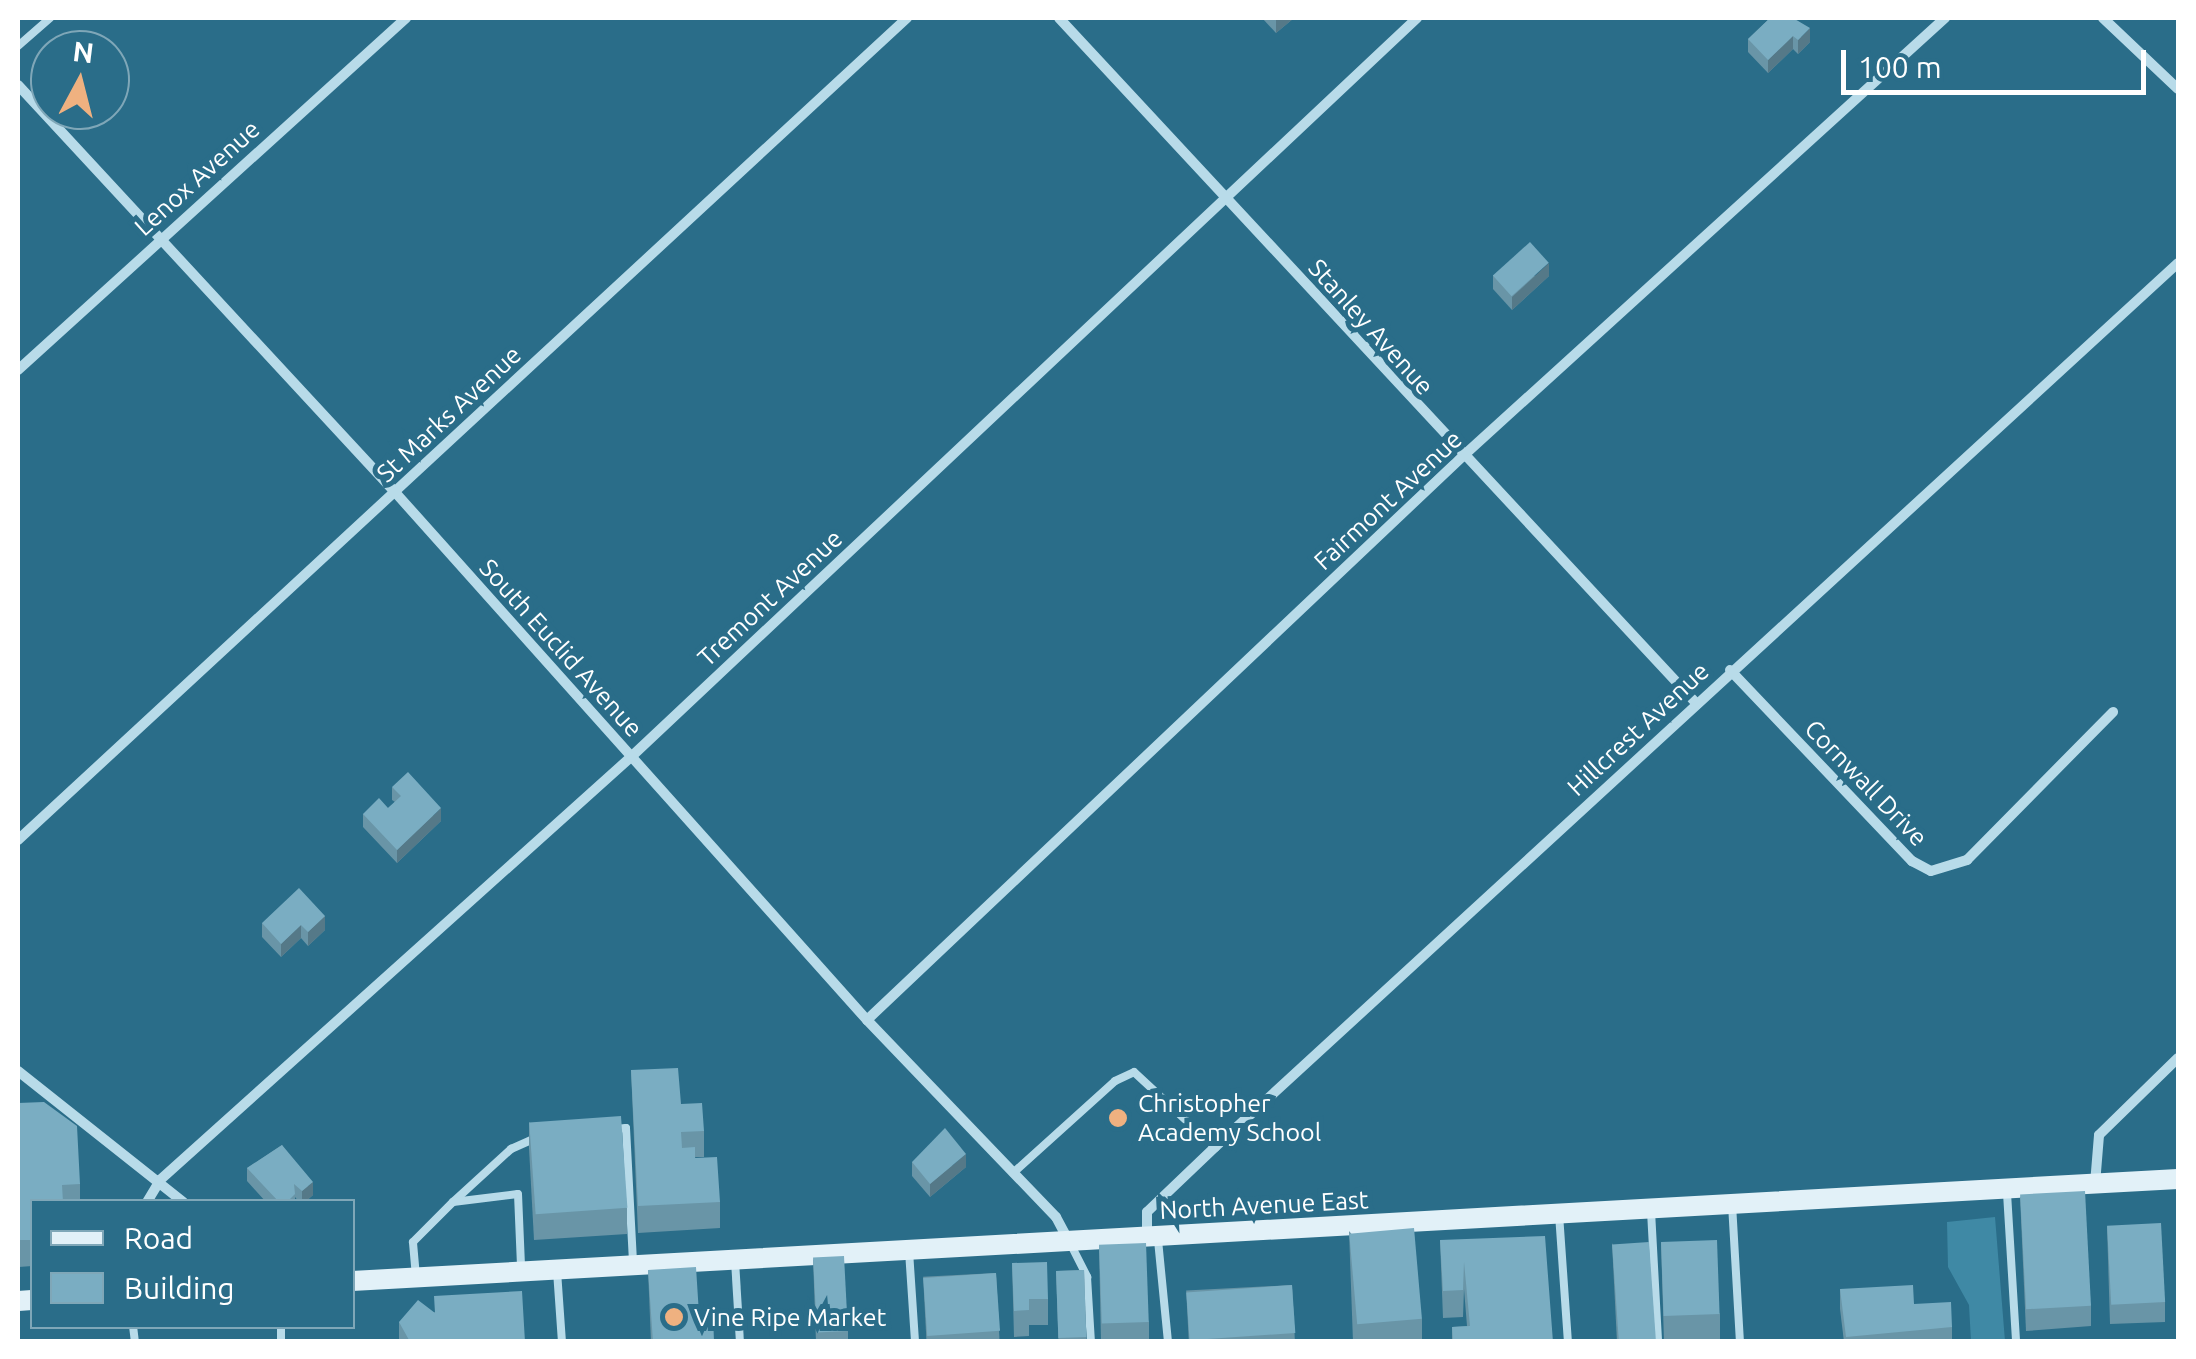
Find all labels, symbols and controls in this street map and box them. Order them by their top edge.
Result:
north arrow [30,30,130,130]
scale bar [1846,30,2151,92]
text: N [71,35,96,68]
text: 100 m [1858,50,1942,84]
street label: Lenox Avenue [128,114,266,242]
street label: Stanley Avenue [1302,253,1440,401]
street label: St Marks Avenue [371,340,527,488]
street label: Fairmont Avenue [1308,424,1468,576]
street label: Tremont Avenue [692,523,848,673]
street label: South Euclid Avenue [473,553,649,743]
street label: Hillcrest Avenue [1561,656,1715,802]
street label: Cornwall Drive [1798,714,1934,852]
place label: Christopher Academy School [1138,1089,1321,1148]
marker: Christopher Academy School [1107,1107,1129,1129]
street label: North Avenue East [1159,1185,1369,1225]
legend [30,1199,355,1329]
text: Road [124,1221,193,1255]
text: Building [124,1271,235,1305]
place label: Vine Ripe Market [694,1302,886,1332]
marker: Vine Ripe Market [663,1306,685,1328]

